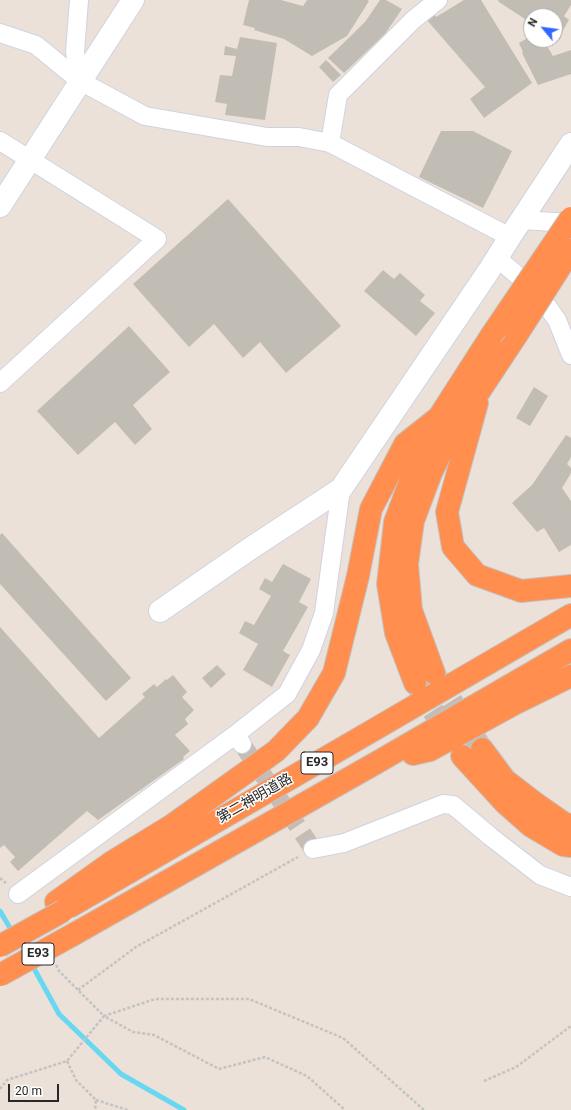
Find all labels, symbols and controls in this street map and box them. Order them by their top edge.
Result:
north arrow [523,8,563,48]
text: N [525,16,541,29]
road number: E93 [301,752,333,774]
street label: 第二神明道路 [214,771,296,827]
road number: E93 [22,943,54,965]
scale bar [10,1076,61,1102]
text: 20 m [15,1084,42,1098]

